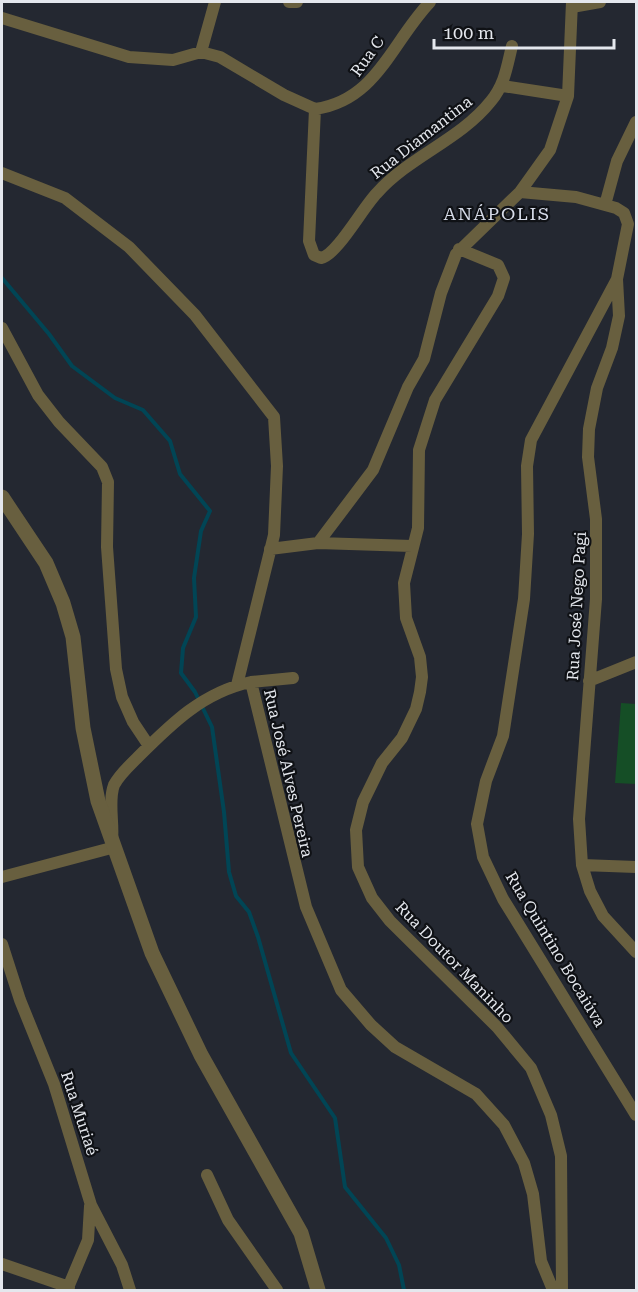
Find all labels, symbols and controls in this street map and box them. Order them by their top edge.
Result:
scale bar [434,12,614,50]
text: 100 m [443,22,494,43]
street label: Rua C [346,33,388,80]
street label: Rua Diamantina [367,92,476,183]
district label: ANÁPOLIS [444,203,550,224]
street label: Rua José Nego Pagi [563,531,590,681]
street label: Rua José Alves Pereira [260,687,317,860]
street label: Rua Quintino Bocaiúva [502,868,610,1031]
street label: Rua Doutor Maninho [392,898,518,1027]
street label: Rua Muriaé [57,1069,102,1158]

